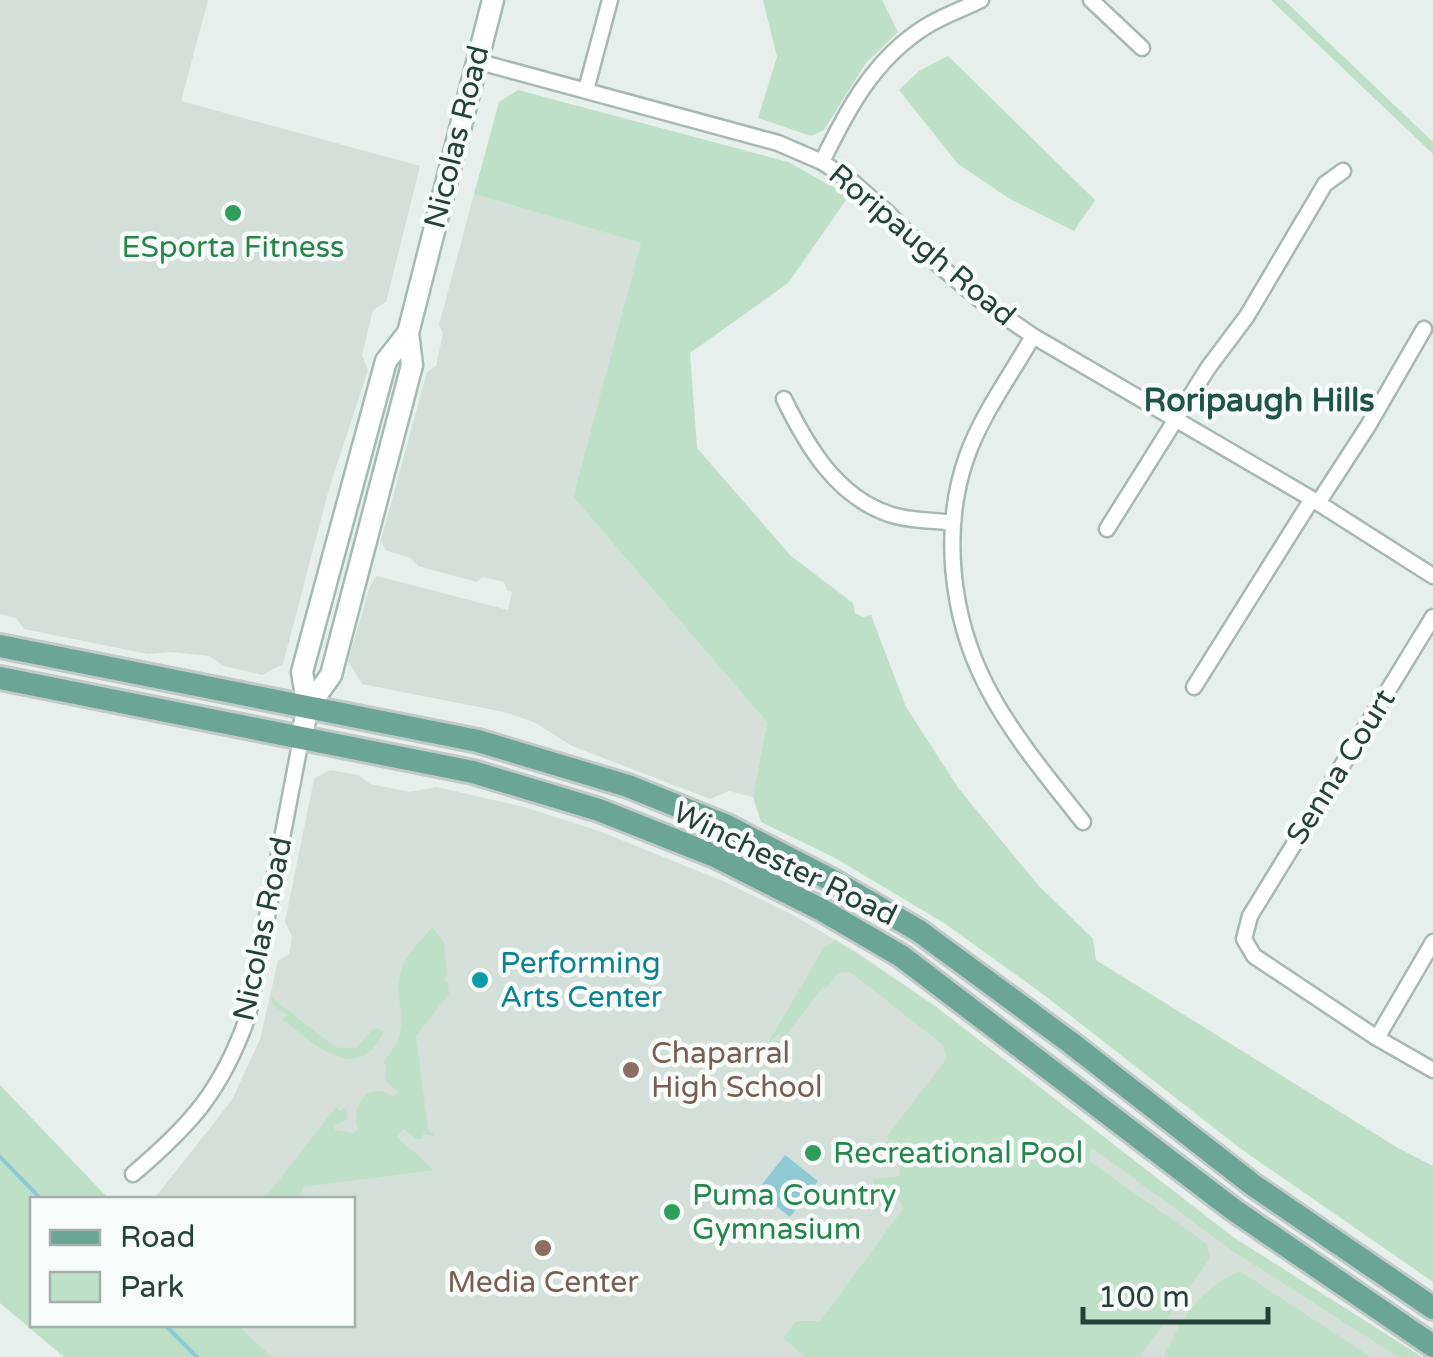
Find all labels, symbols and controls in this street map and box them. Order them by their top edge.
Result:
street label: Nicolas Road [416,42,498,232]
street label: Roripaugh Road [821,156,1023,334]
marker: ESporta Fitness [222,202,244,224]
place label: ESporta Fitness [121,229,345,266]
district label: Roripaugh Hills [1143,382,1375,420]
street label: Senna Court [1279,682,1403,852]
street label: Winchester Road [667,794,903,934]
street label: Nicolas Road [225,834,301,1024]
place label: Performing Arts Center [500,945,663,1016]
marker: Performing Arts Center [469,969,491,991]
place label: Chaparral High School [651,1035,823,1106]
marker: Chaparral High School [620,1059,642,1081]
place label: Recreational Pool [833,1135,1083,1172]
marker: Recreational Pool [802,1142,824,1164]
place label: Puma Country Gymnasium [692,1177,896,1248]
legend [30,1197,355,1327]
marker: Puma Country Gymnasium [661,1201,683,1223]
text: Road [120,1219,195,1256]
marker: Media Center [532,1237,554,1259]
scale bar [1083,1262,1268,1324]
place label: Media Center [447,1264,639,1301]
text: Park [120,1269,184,1306]
text: 100 m [1098,1279,1190,1316]

